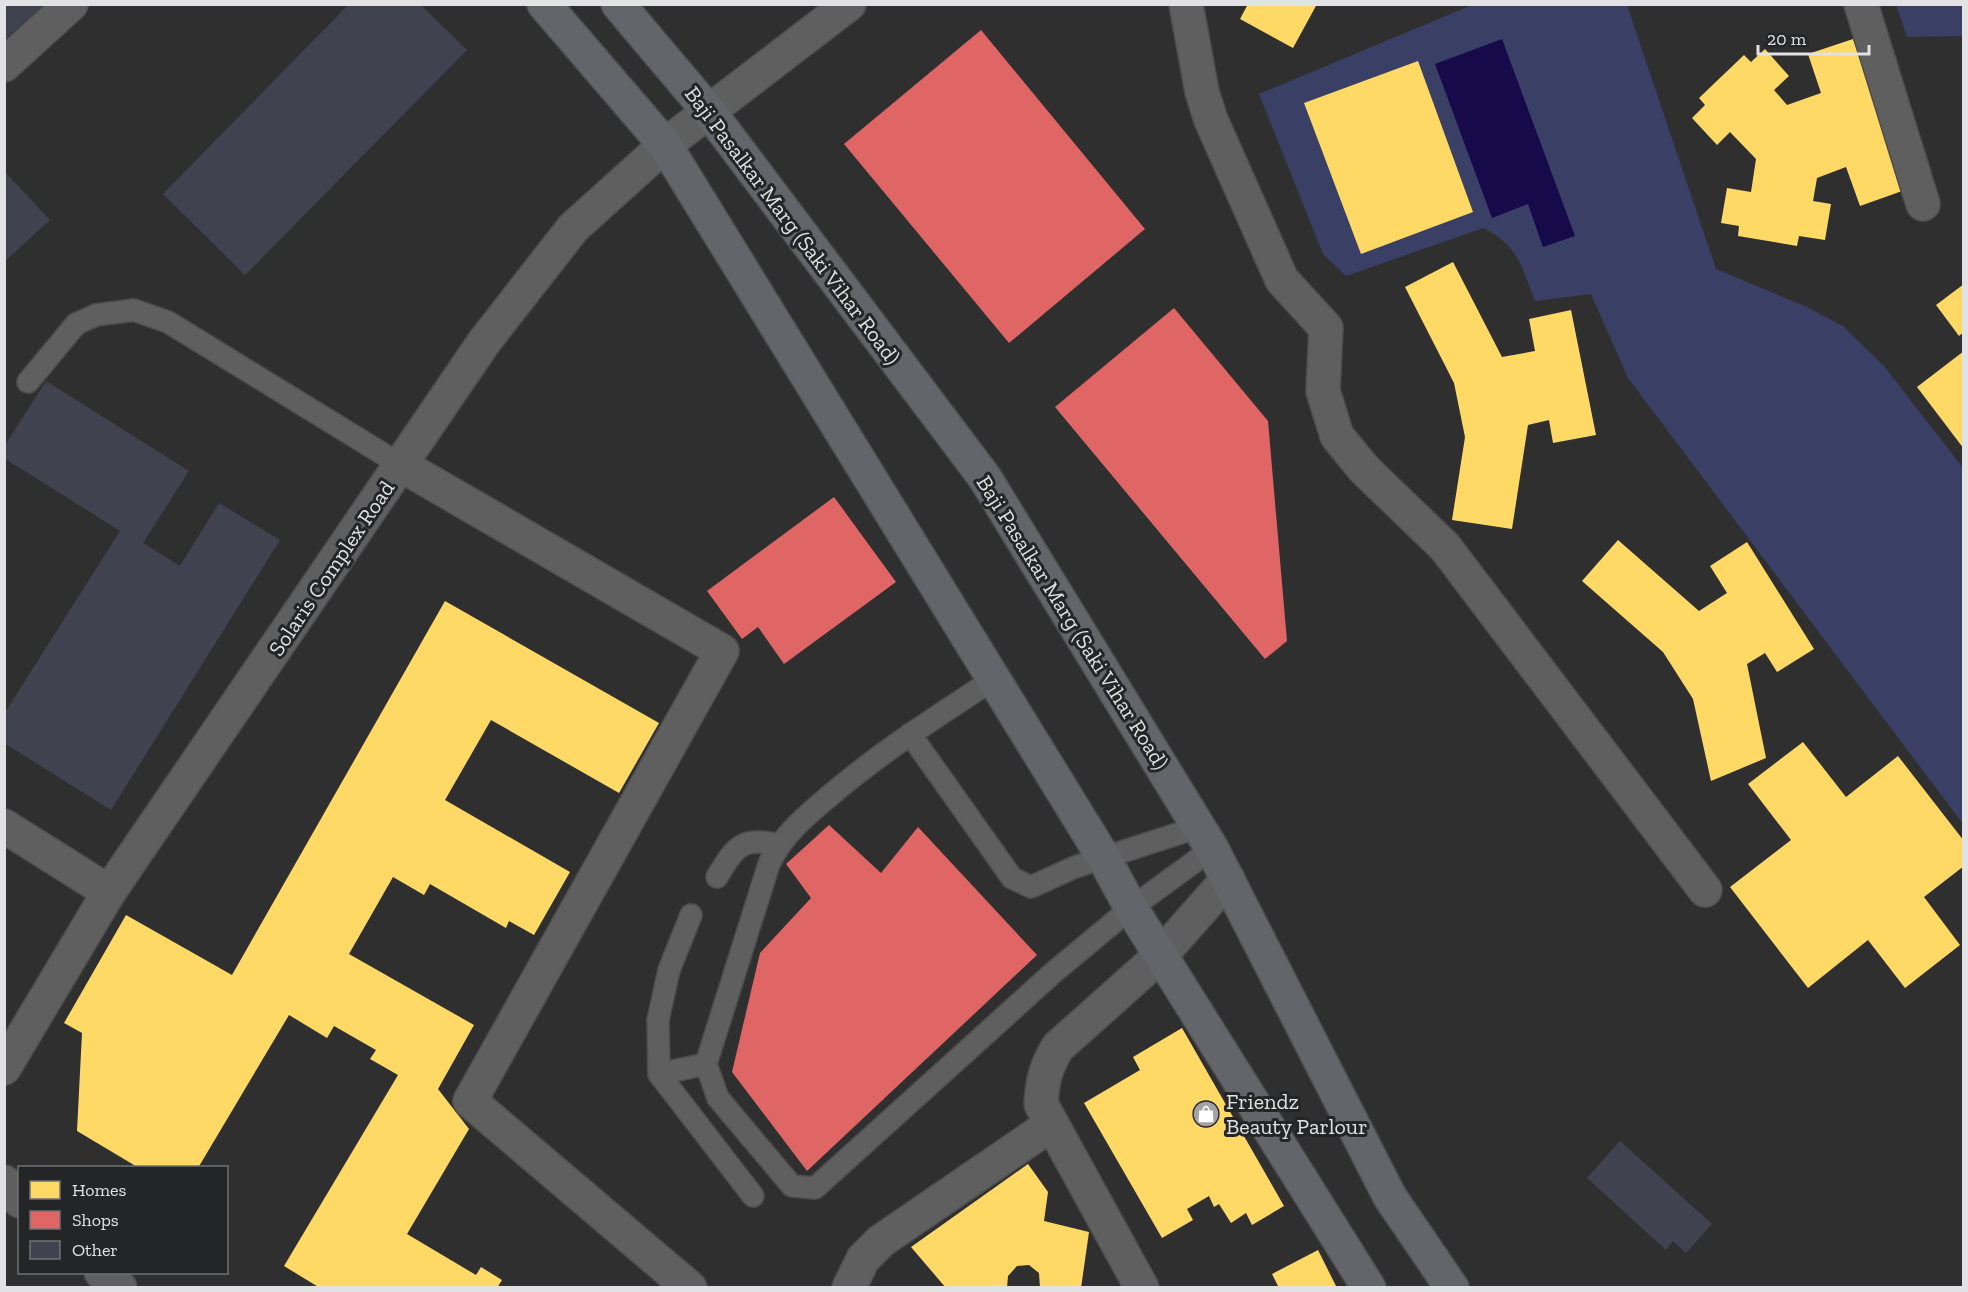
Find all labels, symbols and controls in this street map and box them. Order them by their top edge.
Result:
scale bar [1758,18,1869,56]
text: 20 m [1767,28,1807,50]
street label: Baji Pasalkar Marg (Saki Vihar Road) [679,81,906,370]
street label: Baji Pasalkar Marg (Saki Vihar Road) [971,470,1175,774]
street label: Solaris Complex Road [263,475,400,661]
place label: Friendz Beauty Parlour [1226,1088,1367,1140]
shop icon: Friendz Beauty Parlour [1191,1099,1221,1129]
legend [18,1166,228,1274]
text: Homes [72,1179,126,1201]
text: Shops [72,1209,119,1231]
text: Other [72,1239,118,1261]

